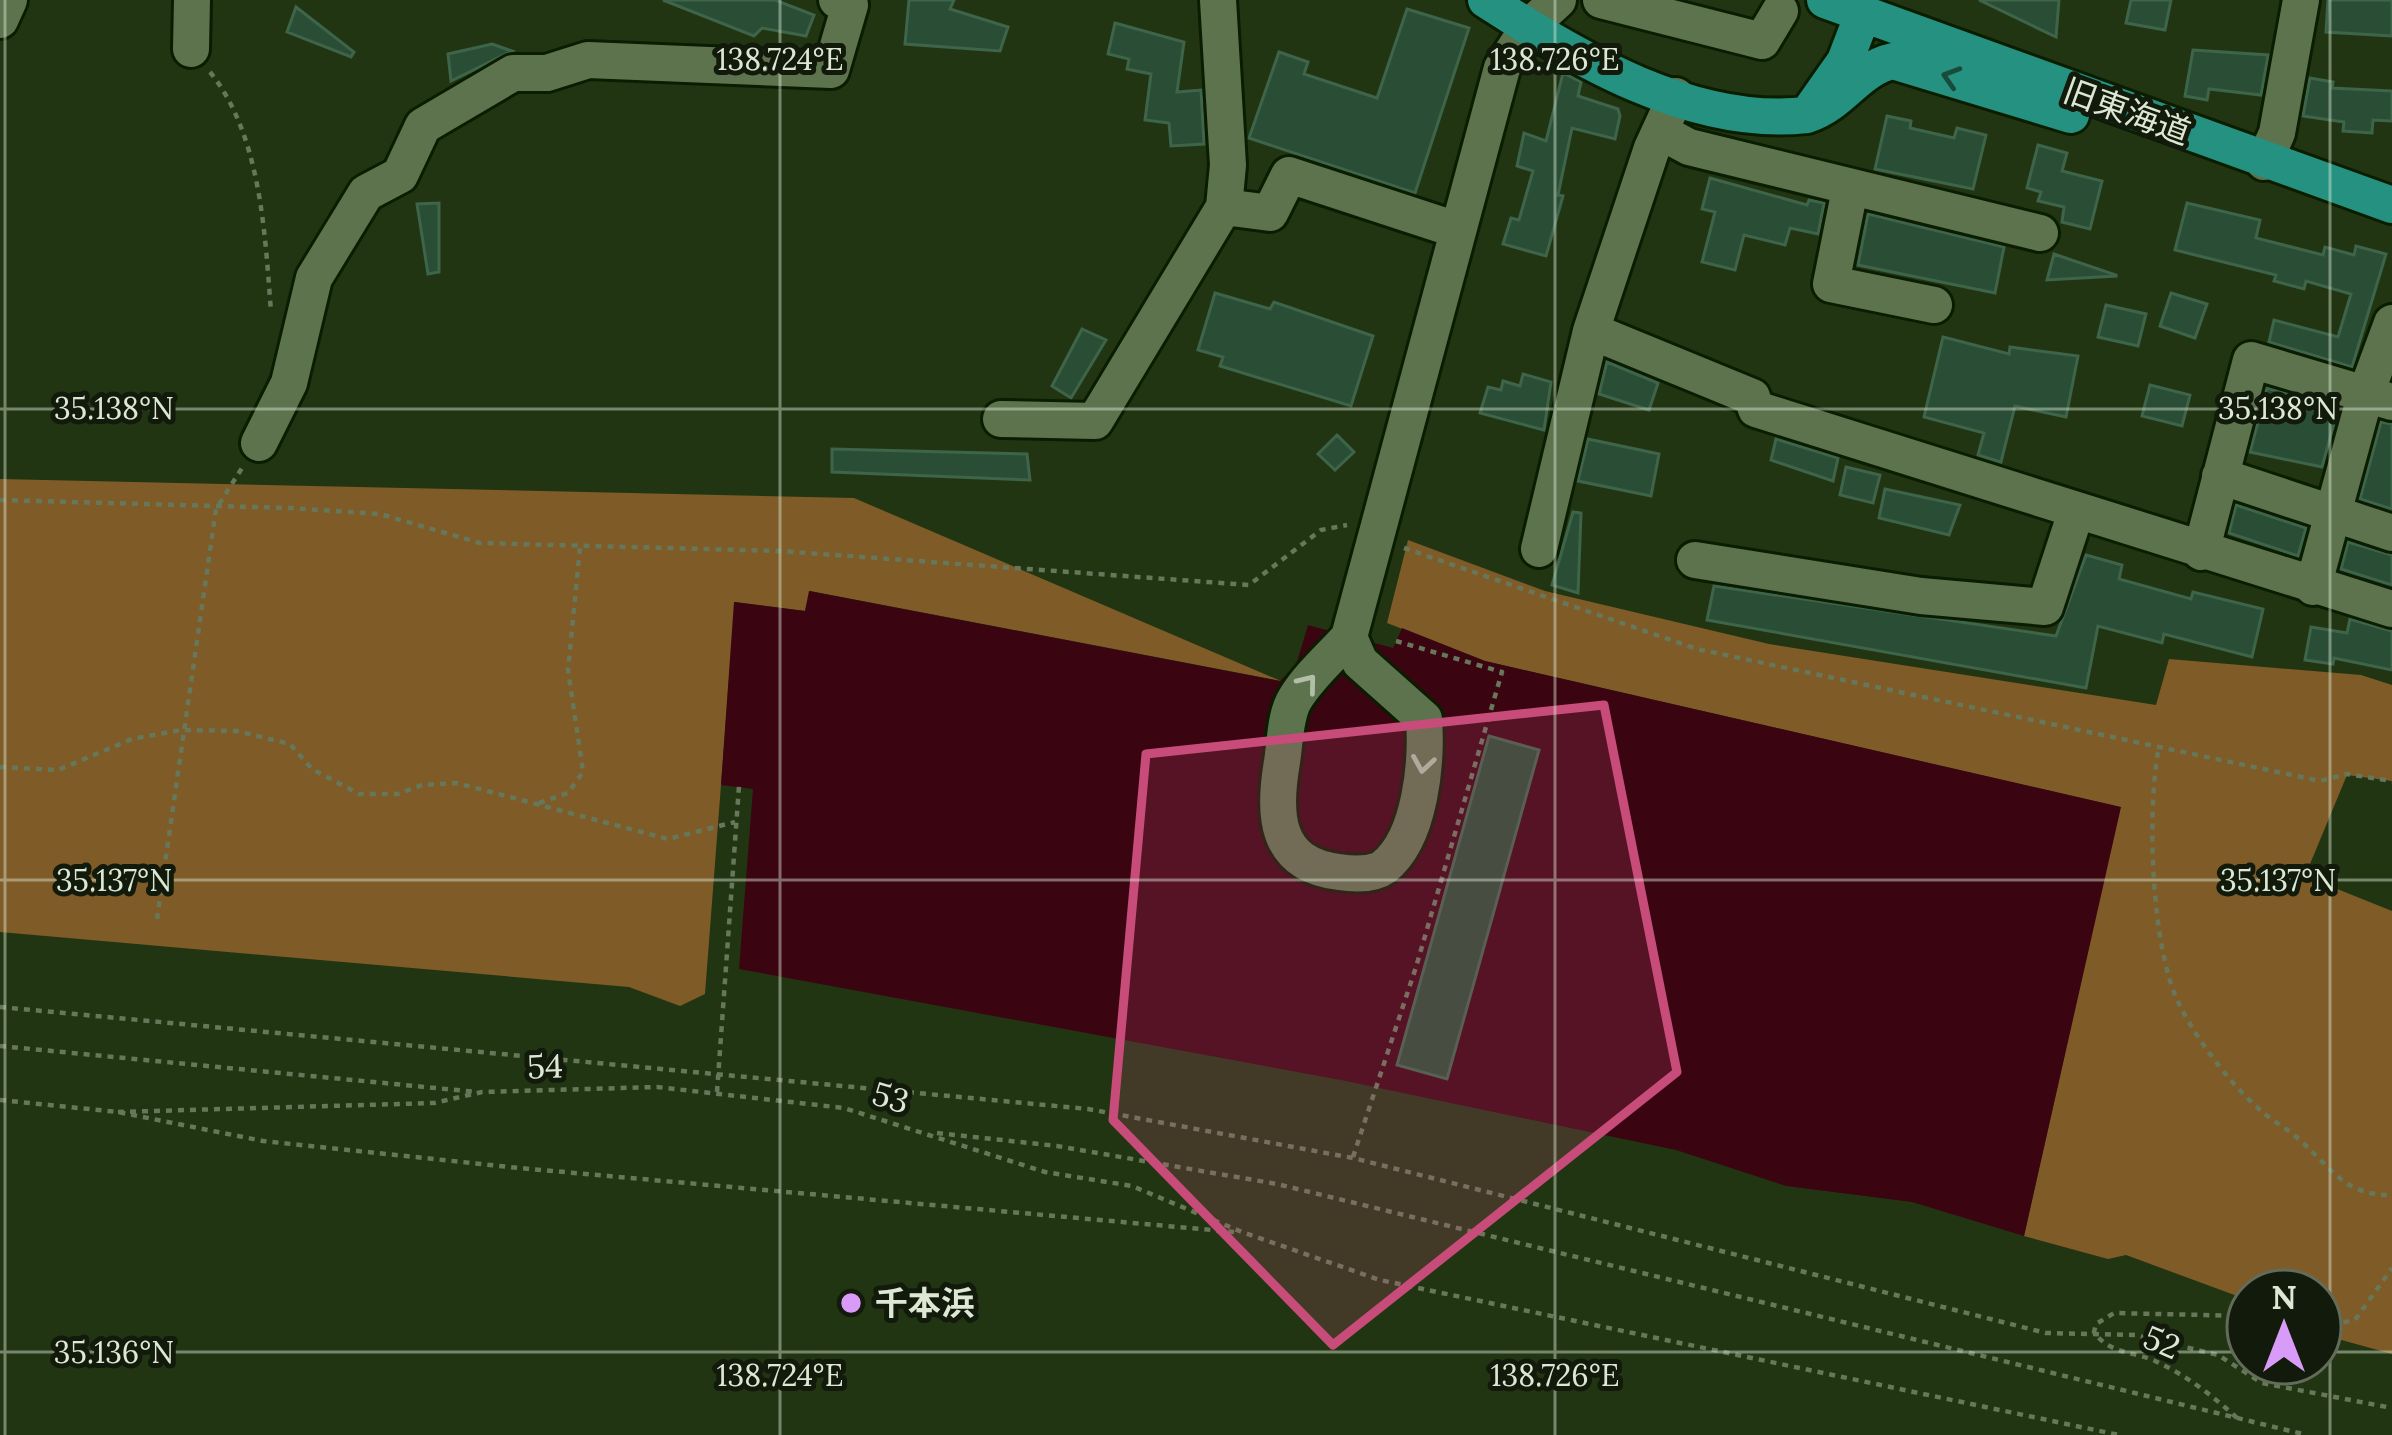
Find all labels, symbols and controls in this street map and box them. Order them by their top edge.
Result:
text: 138.724°E [717,40,843,78]
text: 138.726°E [1491,40,1620,78]
one-way arrow [1941,67,1962,92]
street label: 旧東海道 [2058,69,2196,153]
text: 35.138°N [54,389,174,427]
text: 35.138°N [2218,389,2338,427]
one-way arrow [1294,675,1315,697]
one-way arrow [1411,754,1436,774]
text: 35.137°N [56,861,172,899]
text: 35.137°N [2220,861,2336,899]
street label: 54 [526,1044,564,1088]
street label: 53 [867,1072,915,1122]
north arrow [2224,1267,2344,1387]
text: N [2271,1276,2297,1318]
place label: 千本浜 [875,1282,974,1324]
marker: 千本浜 [838,1290,864,1316]
street label: 52 [2137,1316,2187,1368]
text: 35.136°N [54,1333,174,1371]
text: 138.724°E [717,1356,843,1394]
text: 138.726°E [1491,1356,1620,1394]

